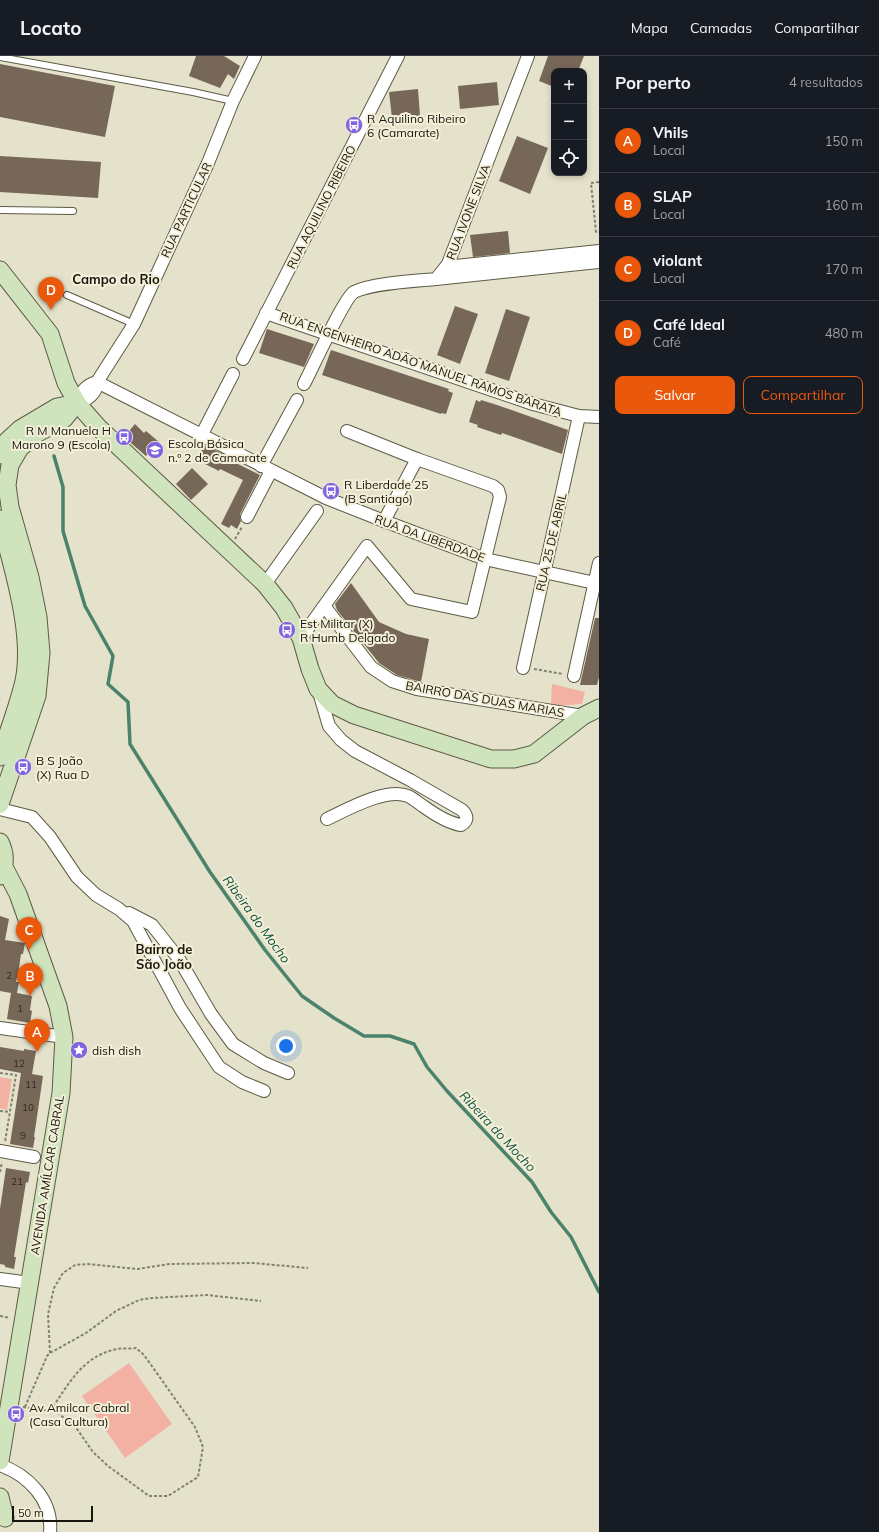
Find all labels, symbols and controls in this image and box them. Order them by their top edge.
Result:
text: Locato [20,16,81,40]
text: Mapa [631,19,668,37]
text: Camadas [690,19,752,37]
text: Compartilhar [774,19,859,37]
map controls [551,68,587,176]
button: + [551,68,587,104]
text: Por perto [615,72,691,93]
text: 4 resultados [789,74,863,90]
button: − [551,104,587,140]
place label: R Aquilino Ribeiro 6 (Camarate) [367,111,466,140]
bus stop icon: R Aquilino Ribeiro 6 (Camarate) [344,115,364,135]
text: Vhils [653,123,688,142]
text: A [623,133,633,149]
text: 150 m [825,133,863,149]
button: locate [551,140,587,176]
text: Local [653,142,685,158]
street label: RUA AQUILINO RIBEIRO [283,143,359,271]
street label: RUA PARTICULAR [157,160,215,260]
street label: RUA IVONE SILVA [443,162,493,262]
text: SLAP [653,187,692,206]
text: B [624,197,632,213]
text: 160 m [825,197,863,213]
text: Local [653,206,685,222]
text: violant [653,251,702,270]
text: C [624,261,632,277]
text: 170 m [825,261,863,277]
text: Local [653,270,685,286]
district label: Campo do Rio [72,271,160,287]
pin: D [38,277,64,310]
street label: RUA ENGENHEIRO ADÃO MANUEL RAMOS BARATA [278,309,564,420]
text: Café Ideal [653,315,725,334]
text: D [623,325,633,341]
text: 480 m [825,325,863,341]
text: Café [653,334,681,350]
button: Salvar [615,376,735,414]
button: Compartilhar [743,376,863,414]
place label: R M Manuela H Marono 9 (Escola) [12,423,111,452]
bus stop icon: R M Manuela H Marono 9 (Escola) [114,427,134,447]
place label: Escola Básica n.º 2 de Camarate [168,436,267,465]
school or university icon: Escola Básica n.º 2 de Camarate [145,440,165,460]
place label: R Liberdade 25 (B Santiago) [344,477,429,506]
bus stop icon: R Liberdade 25 (B Santiago) [321,481,341,501]
street label: RUA 25 DE ABRIL [532,491,570,593]
street label: RUA DA LIBERDADE [373,511,487,565]
place label: Est Militar (X) R Humb Delgado [300,616,395,645]
bus stop icon: Est Militar (X) R Humb Delgado [277,620,297,640]
street label: BAIRRO DAS DUAS MARIAS [404,678,566,720]
place label: B S João (X) Rua D [36,753,89,782]
bus stop icon: B S João (X) Rua D [13,757,33,777]
water label: Ribeira do Mocho [220,872,294,966]
pin: C [16,917,42,950]
district label: Bairro de São João [136,941,192,972]
pin: B [17,963,43,996]
house number: 2 [6,969,12,982]
house number: 1 [17,1002,23,1015]
pin: A [24,1019,50,1052]
your location [276,1036,296,1056]
place icon: dish dish [69,1040,89,1060]
place label: dish dish [92,1043,141,1058]
house number: 12 [13,1057,25,1070]
house number: 11 [25,1078,37,1091]
water label: Ribeira do Mocho [456,1087,540,1175]
street label: AVENIDA AMÍLCAR CABRAL [27,1094,67,1256]
house number: 10 [22,1101,34,1114]
house number: 9 [20,1129,26,1142]
house number: 21 [11,1175,23,1188]
place label: Av Amilcar Cabral (Casa Cultura) [29,1400,129,1429]
bus stop icon: Av Amilcar Cabral (Casa Cultura) [6,1404,26,1424]
scale bar [12,1504,93,1523]
text: 50 m [18,1506,44,1520]

